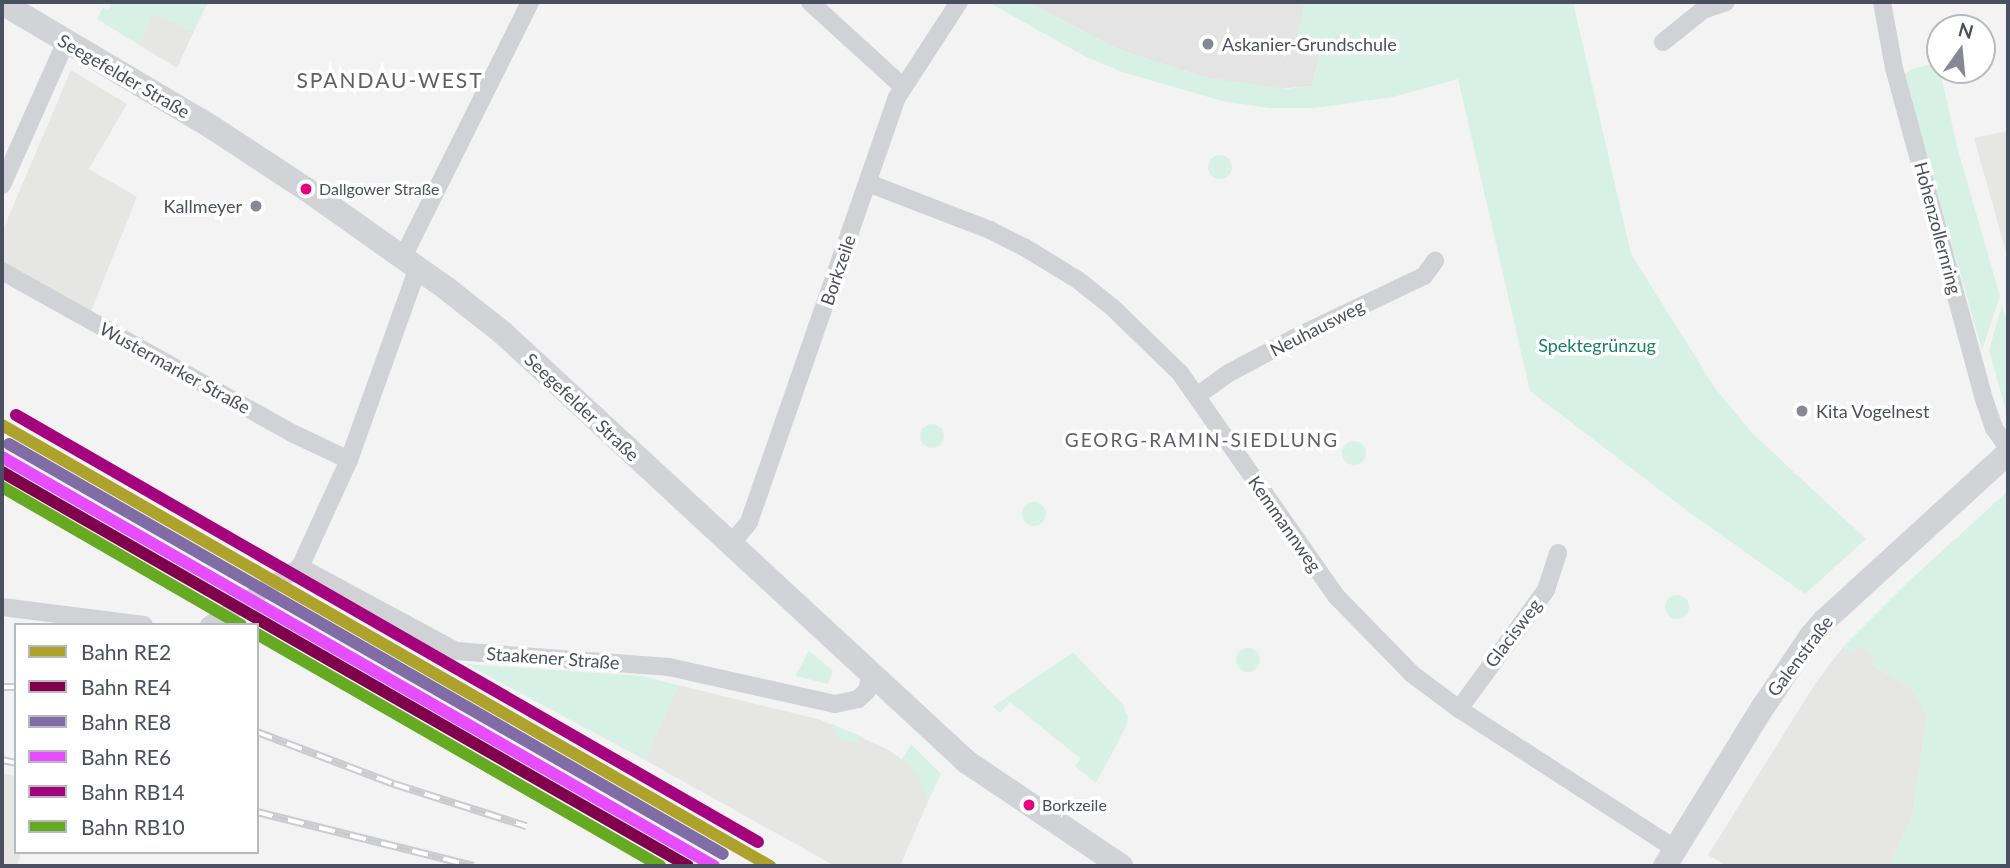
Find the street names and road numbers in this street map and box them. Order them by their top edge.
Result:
street label: Seegefelder Straße [54,29,194,123]
street label: Hohenzollernring [1910,159,1966,297]
street label: Borkzeile [816,232,860,308]
street label: Neuhausweg [1266,295,1368,361]
street label: Wustermarker Straße [96,318,254,418]
street label: Seegefelder Straße [520,348,644,466]
street label: Kemmannweg [1244,472,1326,576]
street label: Glacisweg [1480,595,1546,671]
street label: Galenstraße [1763,611,1837,701]
street label: Staakener Straße [486,643,620,673]

